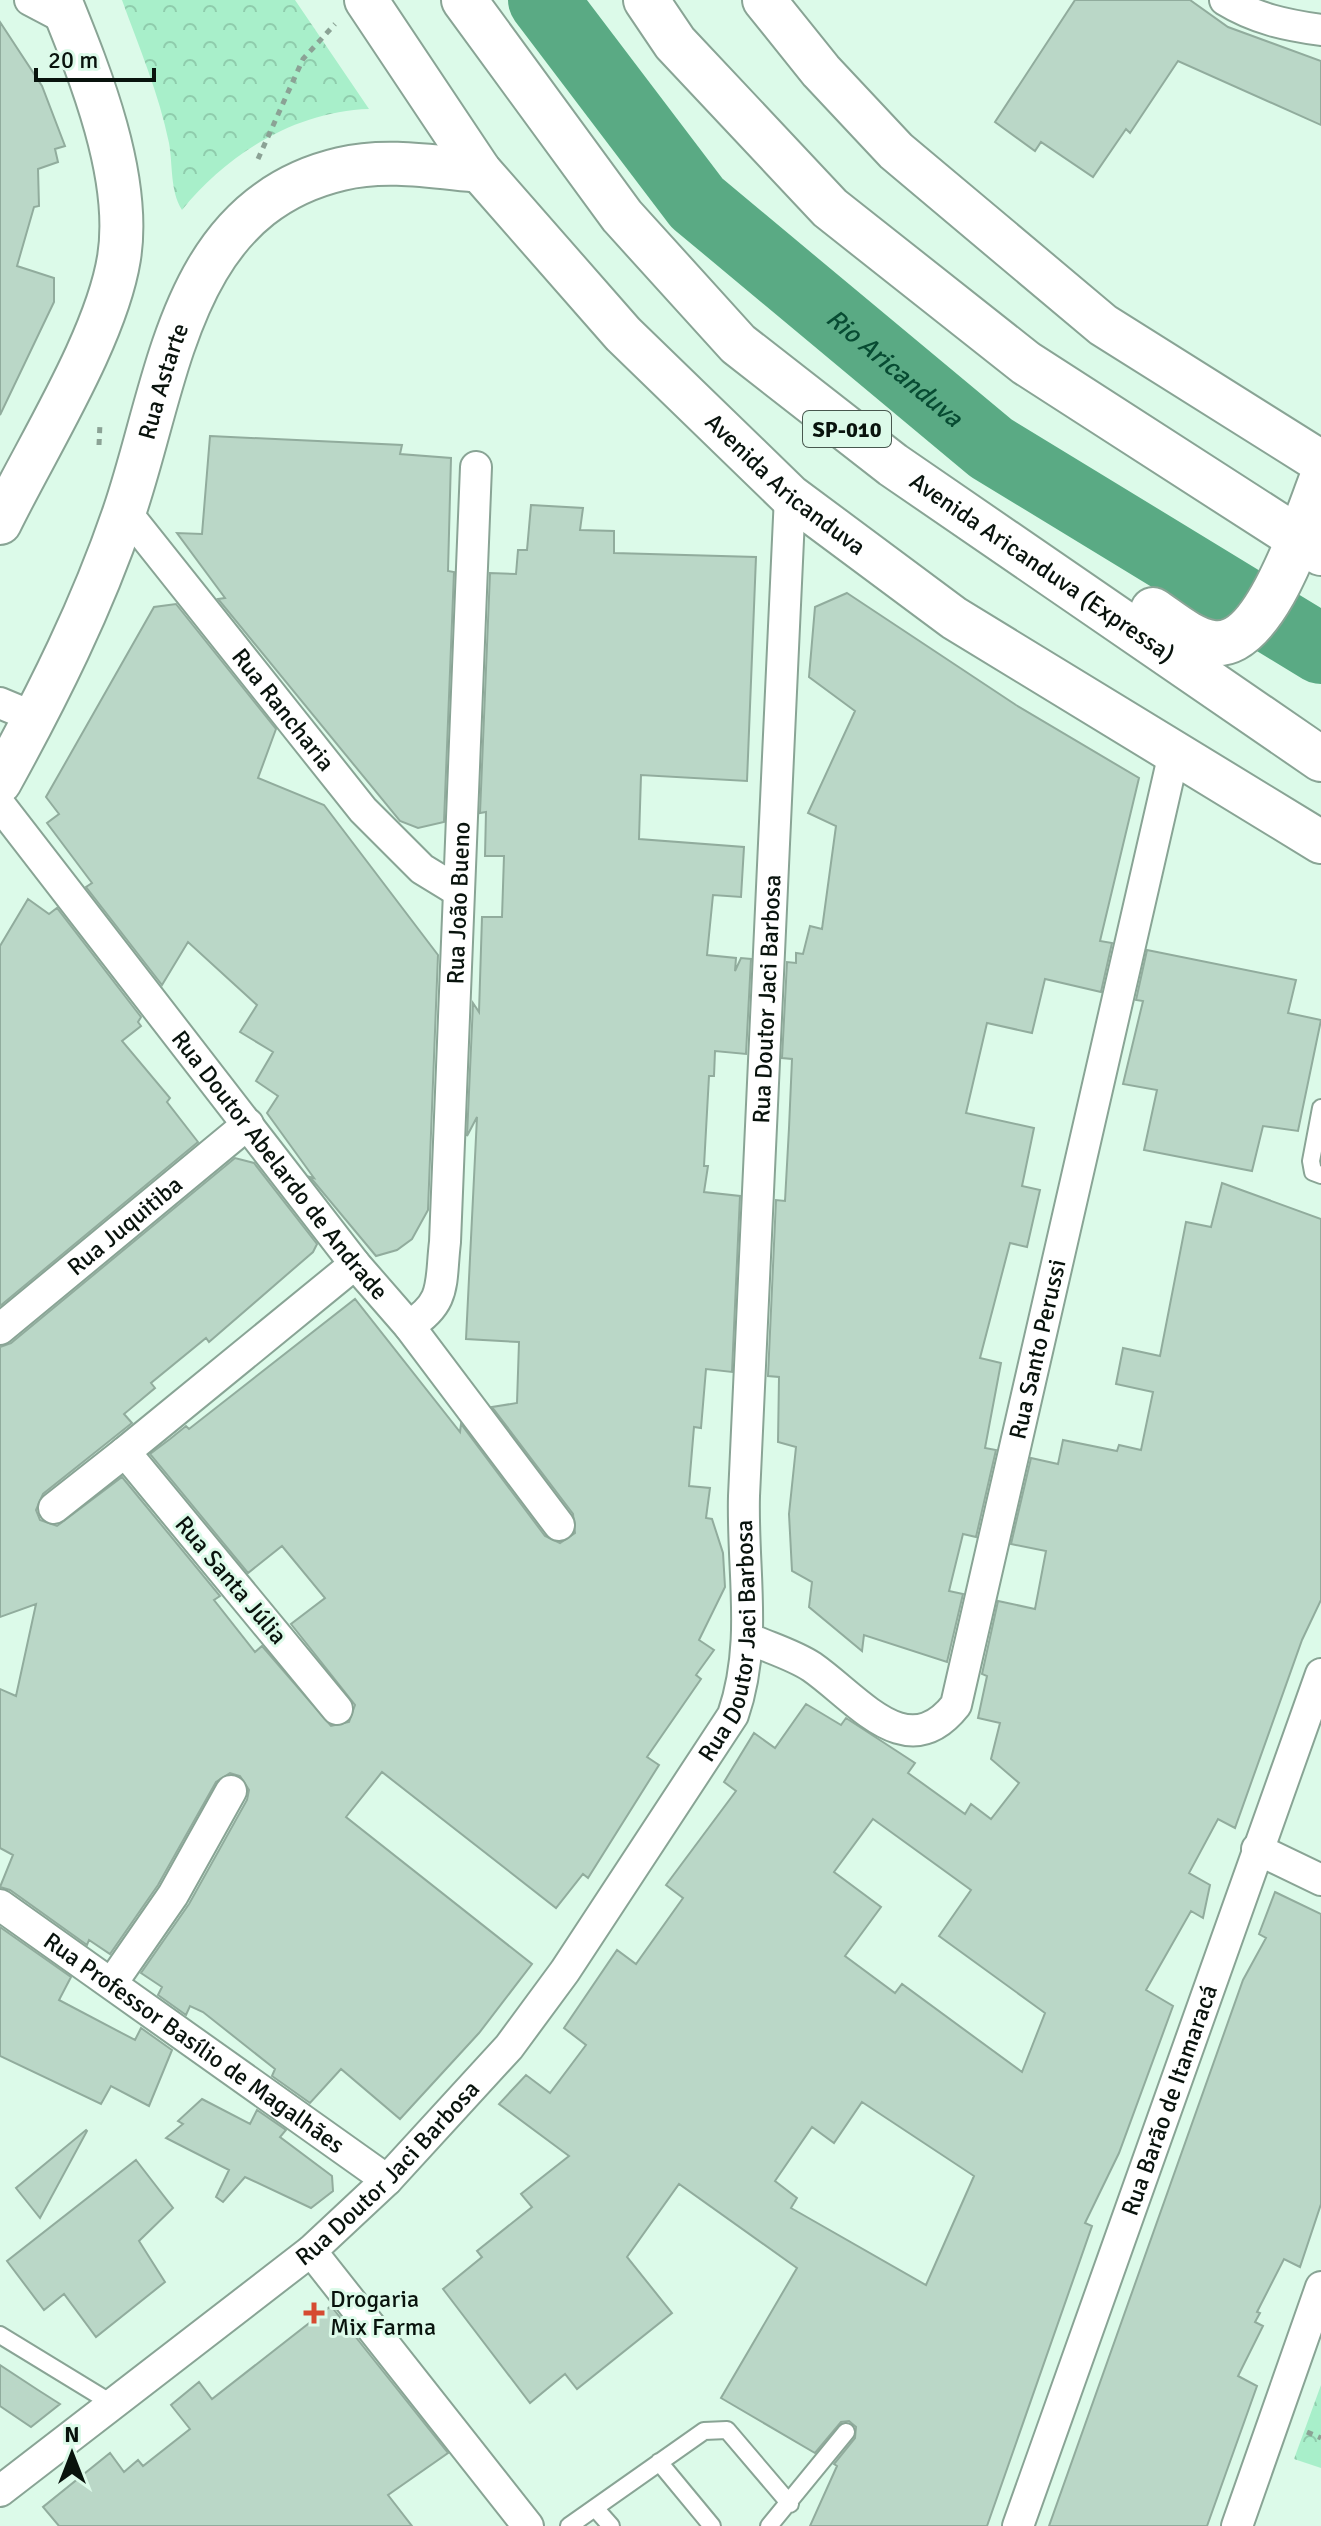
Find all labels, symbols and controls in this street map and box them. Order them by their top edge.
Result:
scale bar [36,32,154,82]
text: 20 m [48,45,98,75]
water label: Rio Aricanduva [819,302,969,435]
street label: Rua Astarte [132,319,195,443]
street label: Avenida Aricanduva [699,407,871,562]
road number: SP-010 [803,411,891,447]
street label: Avenida Aricanduva (Expressa) [904,466,1180,669]
street label: Rua Rancharia [225,642,341,777]
street label: Rua João Bueno [440,821,477,985]
street label: Rua Doutor Jaci Barbosa [746,874,788,1124]
street label: Rua Doutor Abelardo de Andrade [165,1024,394,1306]
street label: Rua Juquitiba [61,1169,189,1282]
street label: Rua Santo Perussi [1002,1256,1073,1442]
street label: Rua Santa Júlia [169,1510,293,1650]
street label: Rua Doutor Jaci Barbosa [692,1519,762,1767]
street label: Rua Professor Basílio de Magalhães [38,1926,350,2160]
street label: Rua Barão de Itamaracá [1115,1981,1224,2220]
street label: Rua Doutor Jaci Barbosa [290,2074,486,2272]
place label: Drogaria Mix Farma [330,2284,436,2342]
marker: Drogaria Mix Farma [305,2304,323,2322]
north arrow [32,2414,112,2494]
text: N [64,2421,80,2448]

